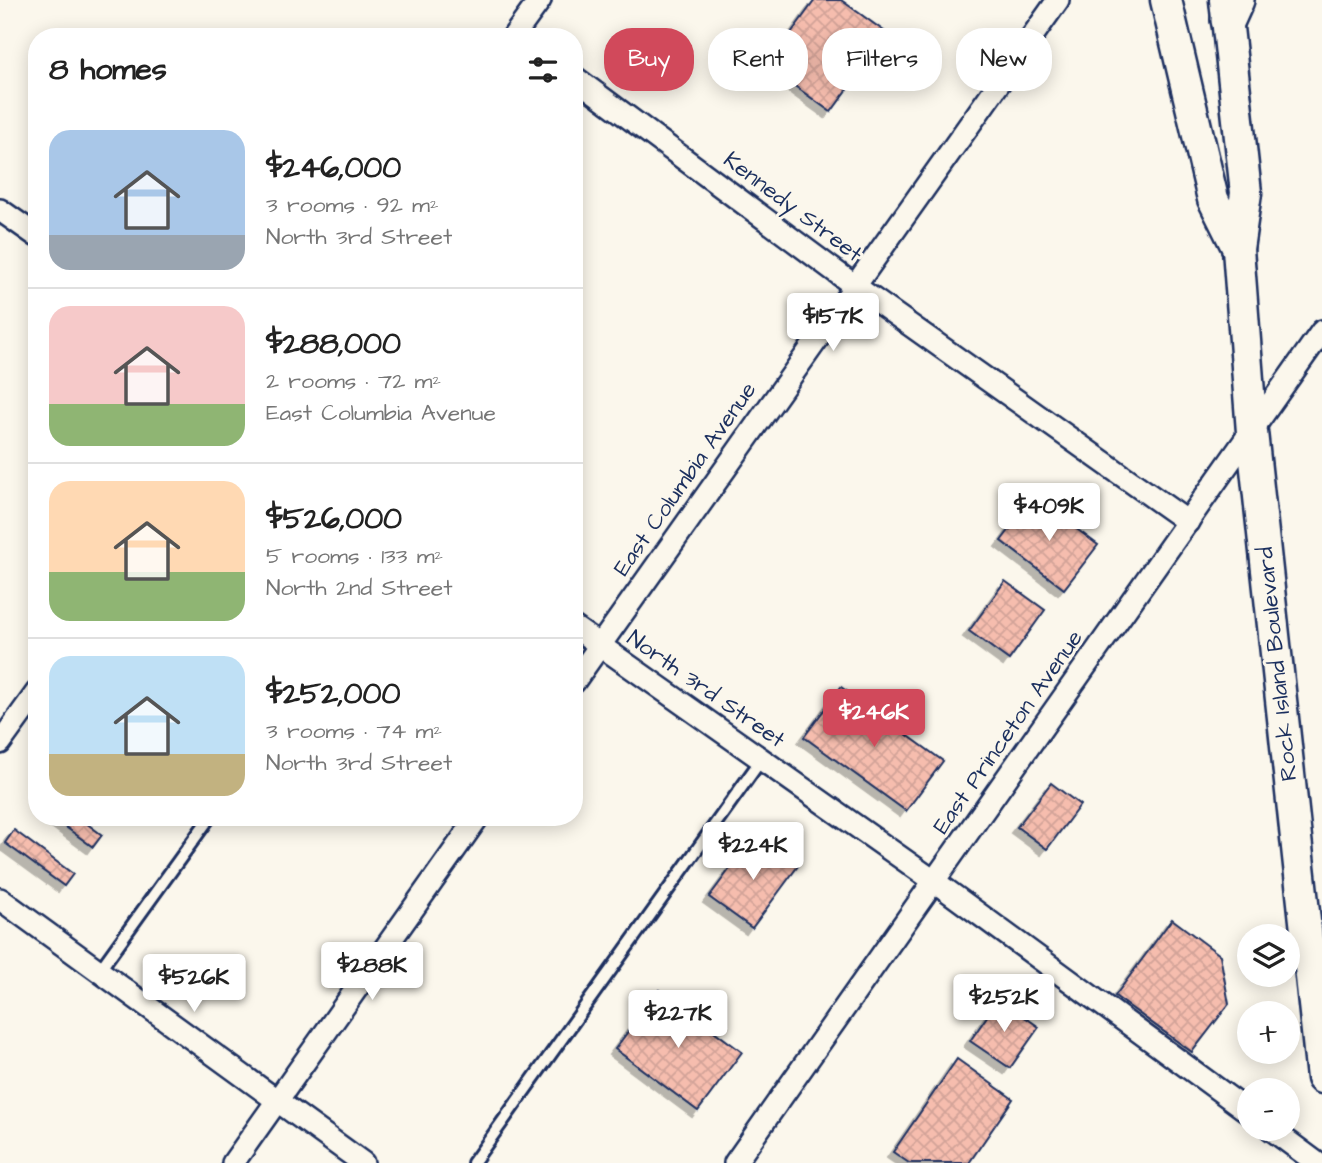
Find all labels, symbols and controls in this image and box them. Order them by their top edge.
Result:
chip: Buy [604,28,694,91]
chip: Rent [708,28,808,91]
chip: Filters [822,28,942,91]
chip: New [956,28,1052,91]
text: 8 homes [49,49,167,91]
icon: filters [524,51,562,89]
street label: Kennedy Street [716,144,870,271]
text: $246,000 [266,147,401,189]
icon: home [105,158,189,242]
text: 3 rooms · 92 m² [266,189,439,221]
text: North 3rd Street [266,221,452,253]
pin: $157K [784,294,882,353]
text: $157K [803,300,863,332]
text: $288,000 [266,323,401,365]
icon: home [105,334,189,418]
text: 2 rooms · 72 m² [266,365,441,397]
street label: East Columbia Avenue [606,376,764,582]
text: East Columbia Avenue [266,397,496,429]
pin: $409K [1000,484,1098,543]
text: $409K [1014,490,1084,522]
text: $526,000 [266,498,402,540]
icon: home [105,509,189,593]
text: 5 rooms · 133 m² [266,540,443,572]
street label: Rock Island Boulevard [1249,545,1305,783]
text: North 2nd Street [266,572,453,604]
street label: North 3rd Street [621,622,792,756]
street label: East Princeton Avenue [925,624,1091,840]
text: $252,000 [266,673,400,715]
icon: home [105,684,189,768]
pin: $246K [825,690,923,749]
text: $246K [839,696,909,728]
text: 3 rooms · 74 m² [266,715,442,747]
text: North 3rd Street [266,747,452,779]
pin: $224K [704,822,802,882]
text: $224K [719,829,787,861]
map controls [1237,924,1300,1141]
button: layers [1237,924,1300,987]
pin: $288K [323,942,421,1002]
text: $288K [337,949,407,981]
pin: $526K [145,954,243,1014]
text: $526K [159,961,229,993]
pin: $252K [955,974,1053,1034]
text: $252K [969,981,1039,1013]
pin: $227K [629,990,727,1050]
text: $227K [644,997,712,1029]
button: + [1237,1001,1300,1064]
button: − [1237,1078,1300,1141]

